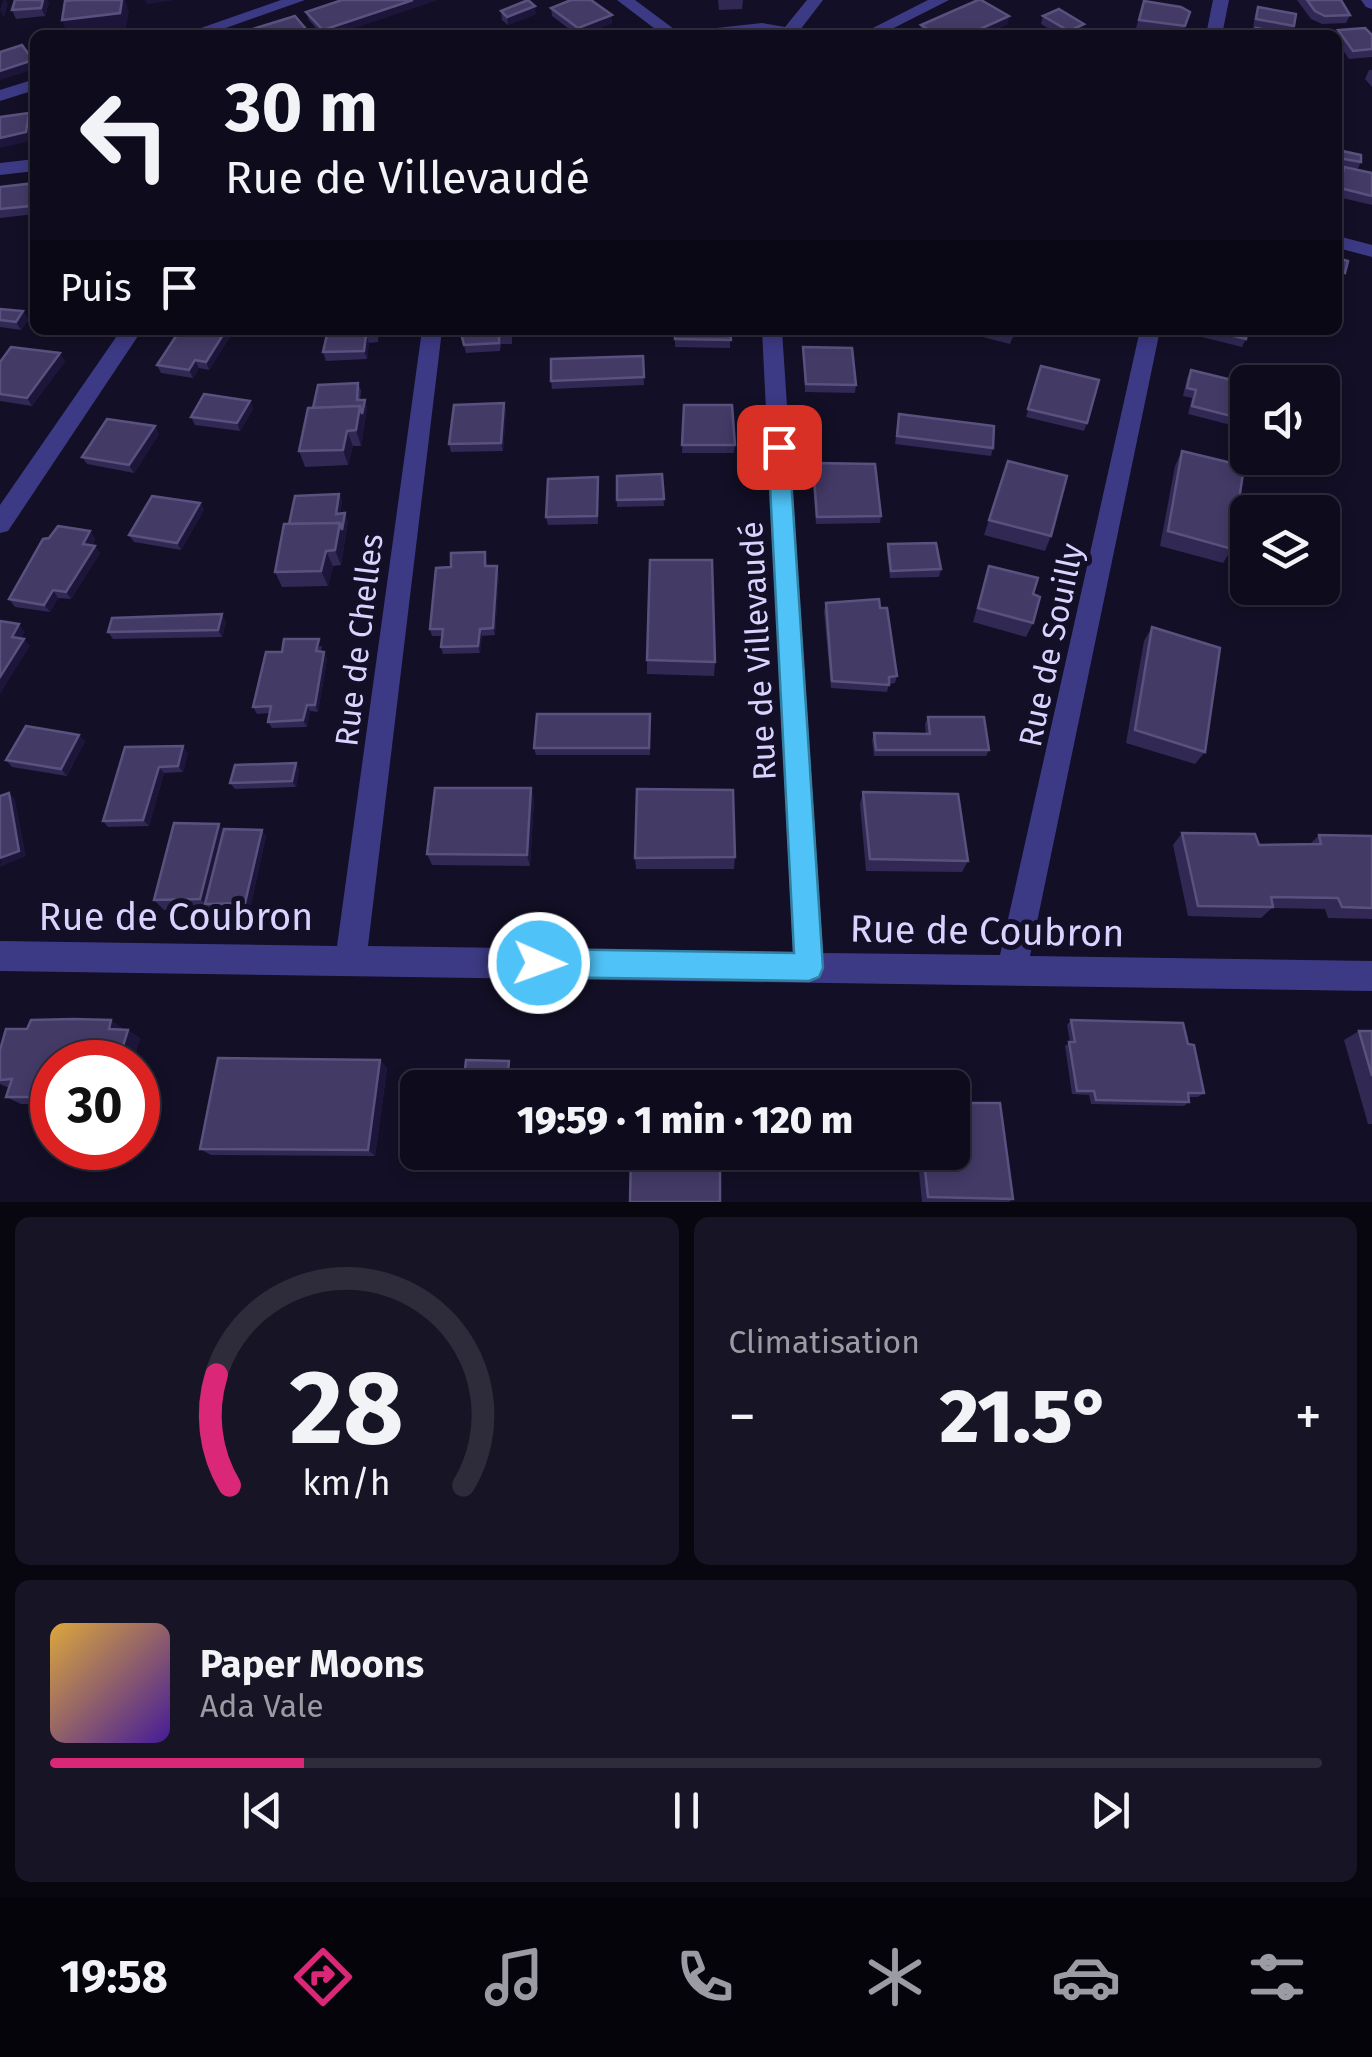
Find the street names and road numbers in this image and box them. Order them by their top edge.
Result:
street label: Rue de Villevaudé [732,520,784,782]
street label: Rue de Chelles [327,532,391,748]
street label: Rue de Souilly [1011,540,1091,750]
street label: Rue de Coubron [39,894,313,940]
street label: Rue de Coubron [849,906,1125,956]

